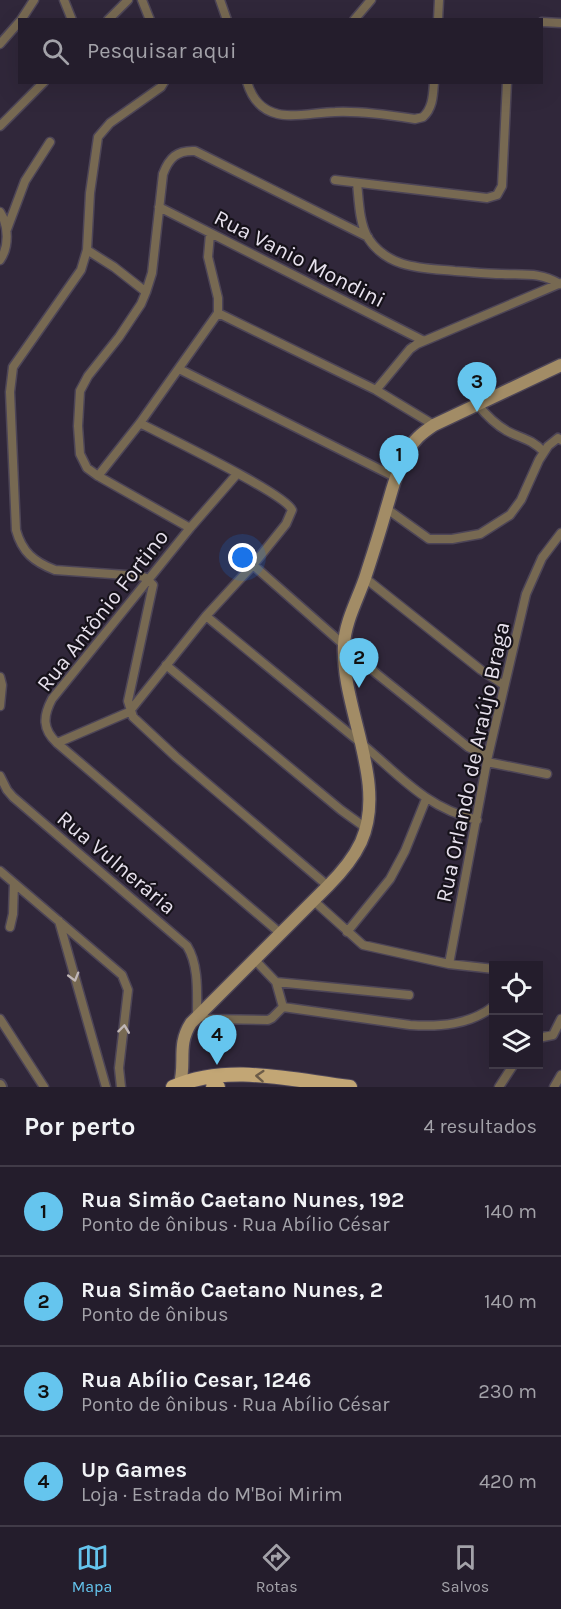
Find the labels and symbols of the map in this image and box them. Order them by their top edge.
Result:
street label: Rua Vanio Mondini [210,205,389,313]
pin: 3 [458,362,496,412]
pin: 1 [380,436,418,485]
street label: Rua Antônio Fortino [31,524,174,697]
your location [228,543,257,572]
street label: Rua Orlando de Araújo Braga [431,620,515,905]
pin: 2 [340,638,378,688]
street label: Rua Vulnerária [52,805,181,920]
one-way arrow [67,972,80,982]
pin: 4 [198,1016,236,1065]
one-way arrow [117,1024,129,1034]
one-way arrow [256,1069,265,1082]

